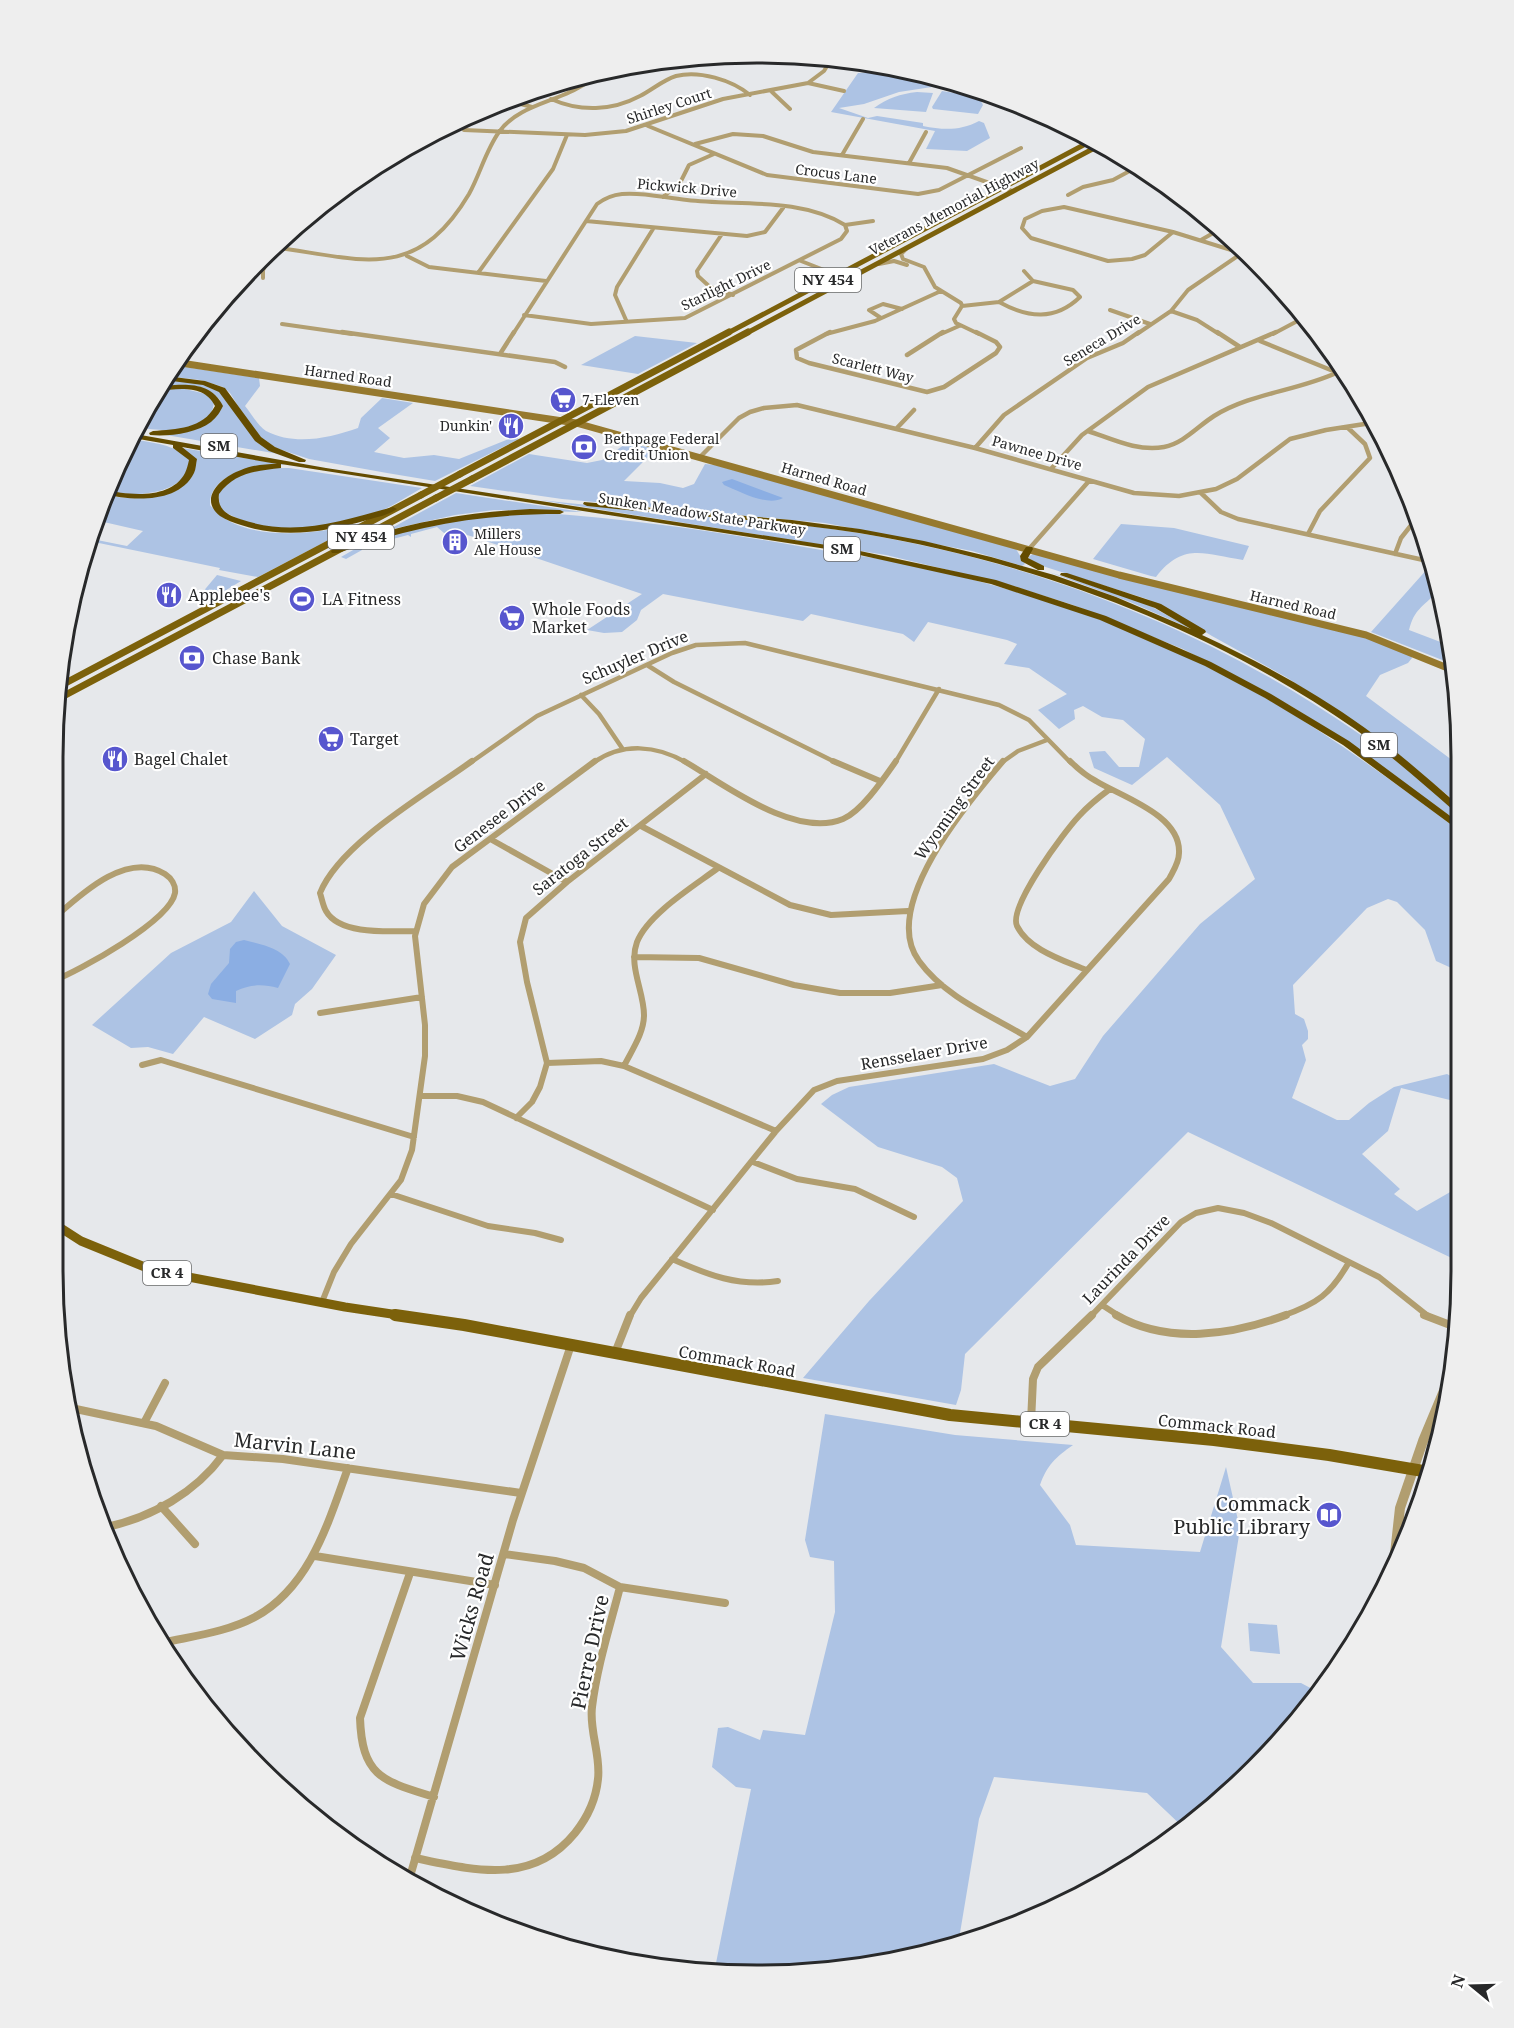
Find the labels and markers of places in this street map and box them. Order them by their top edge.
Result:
supermarket icon: 7-Eleven [548,385,578,415]
place label: 7-Eleven [582,390,639,409]
restaurant icon: Dunkin' [496,411,526,441]
place label: Dunkin' [440,416,492,435]
place label: Bethpage Federal Credit Union [604,429,720,464]
bank icon: Bethpage Federal Credit Union [569,432,599,462]
place label: Millers Ale House [474,524,541,559]
building icon: Millers Ale House [440,527,470,557]
restaurant icon: Applebee's [154,580,184,610]
place label: Applebee's [188,584,270,606]
sports icon: LA Fitness [287,584,317,614]
place label: LA Fitness [322,588,401,610]
place label: Whole Foods Market [532,598,630,638]
supermarket icon: Whole Foods Market [497,603,527,633]
bank icon: Chase Bank [177,643,207,673]
place label: Chase Bank [212,647,301,669]
supermarket icon: Target [316,724,346,754]
place label: Target [350,728,399,750]
restaurant icon: Bagel Chalet [100,744,130,774]
place label: Bagel Chalet [134,748,228,770]
place label: Commack Public Library [1173,1490,1311,1540]
library icon: Commack Public Library [1314,1500,1344,1530]

